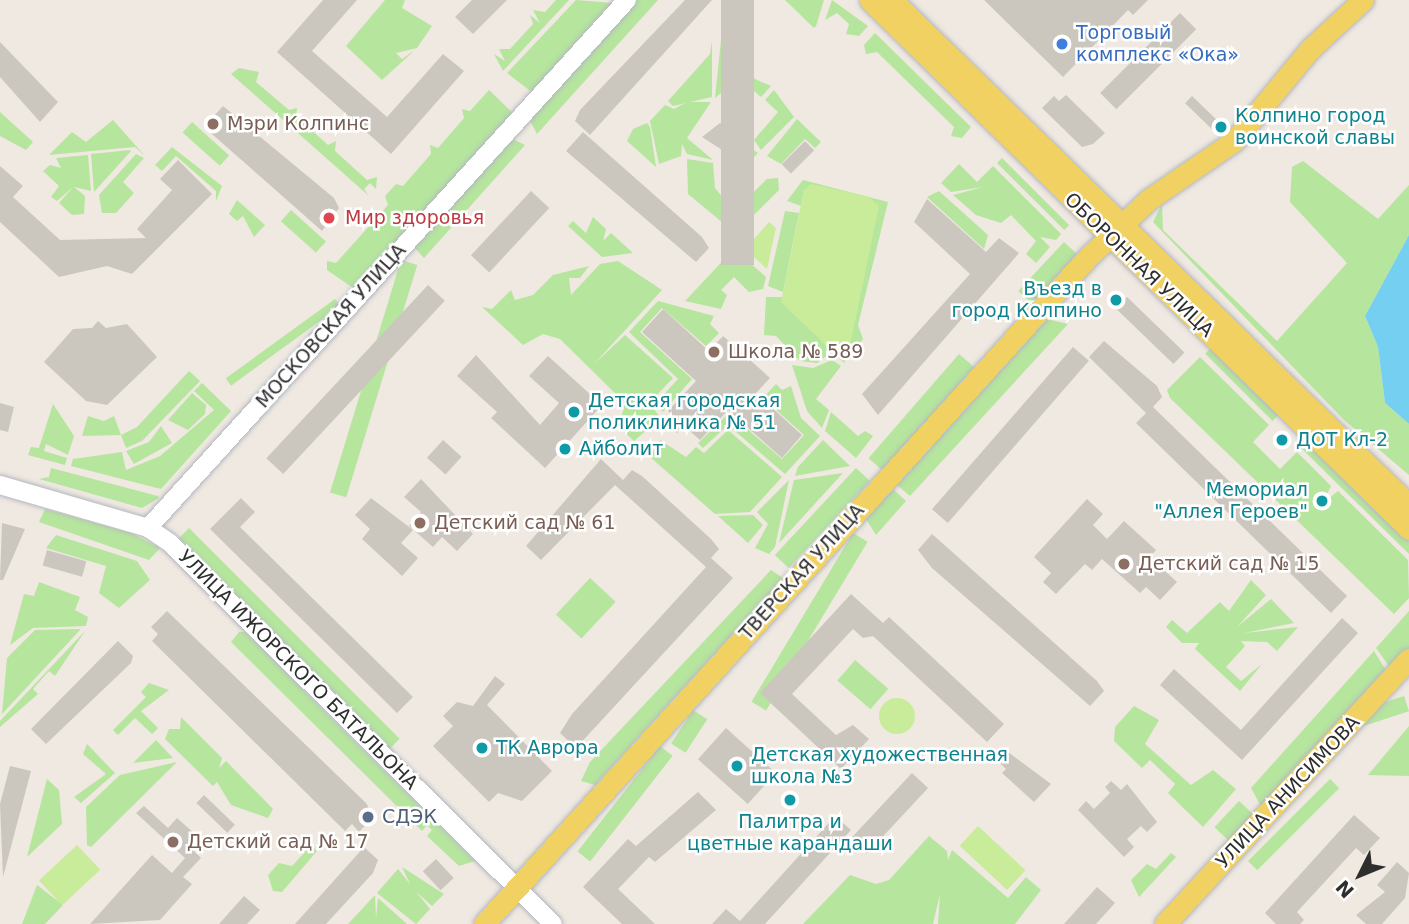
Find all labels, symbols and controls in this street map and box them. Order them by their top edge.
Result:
place label: Торговый комплекс «Ока» [1076,22,1239,66]
marker: Торговый комплекс «Ока» [1054,36,1070,52]
place label: Колпино город воинской славы [1235,105,1395,149]
place label: Мэри Колпинс [227,113,369,135]
marker: Мэри Колпинс [205,116,221,132]
marker: Колпино город воинской славы [1213,119,1229,135]
street label: ОБОРОННАЯ УЛИЦА [1060,188,1218,342]
place label: Мир здоровья [345,207,484,229]
marker: Мир здоровья [319,208,339,228]
street label: МОСКОВСКАЯ УЛИЦА [251,239,411,413]
place label: Въезд в город Колпино [951,278,1102,322]
marker: Въезд в город Колпино [1108,292,1124,308]
place label: Школа № 589 [728,341,863,363]
marker: Школа № 589 [706,344,722,360]
place label: Детская городская поликлиника № 51 [588,390,780,434]
marker: Детская городская поликлиника № 51 [566,404,582,420]
place label: ДОТ Кл-2 [1296,429,1388,451]
marker: ДОТ Кл-2 [1274,432,1290,448]
place label: Айболит [579,438,663,460]
marker: Айболит [557,441,573,457]
place label: Мемориал "Аллея Героев" [1154,479,1308,523]
marker: Мемориал "Аллея Героев" [1314,493,1330,509]
street label: ТВЕРСКАЯ УЛИЦА [735,499,869,645]
place label: Детский сад № 61 [434,512,616,534]
marker: Детский сад № 61 [412,515,428,531]
street label: УЛИЦА ИЖОРСКОГО БАТАЛЬОНА [173,545,423,795]
place label: Детский сад № 15 [1138,553,1320,575]
marker: Детский сад № 15 [1116,556,1132,572]
street label: УЛИЦА АНИСИМОВА [1211,711,1365,873]
place label: ТК Аврора [496,737,599,759]
marker: ТК Аврора [474,740,490,756]
place label: Детская художественная школа №3 [751,744,1008,788]
marker: Детская художественная школа №3 [729,758,745,774]
marker: Палитра и цветные карандаши [782,792,798,808]
place label: СДЭК [382,806,437,828]
marker: СДЭК [360,809,376,825]
place label: Палитра и цветные карандаши [687,811,893,855]
place label: Детский сад № 17 [187,831,369,853]
marker: Детский сад № 17 [165,834,181,850]
north arrow [1325,840,1395,910]
text: N [1331,876,1358,903]

